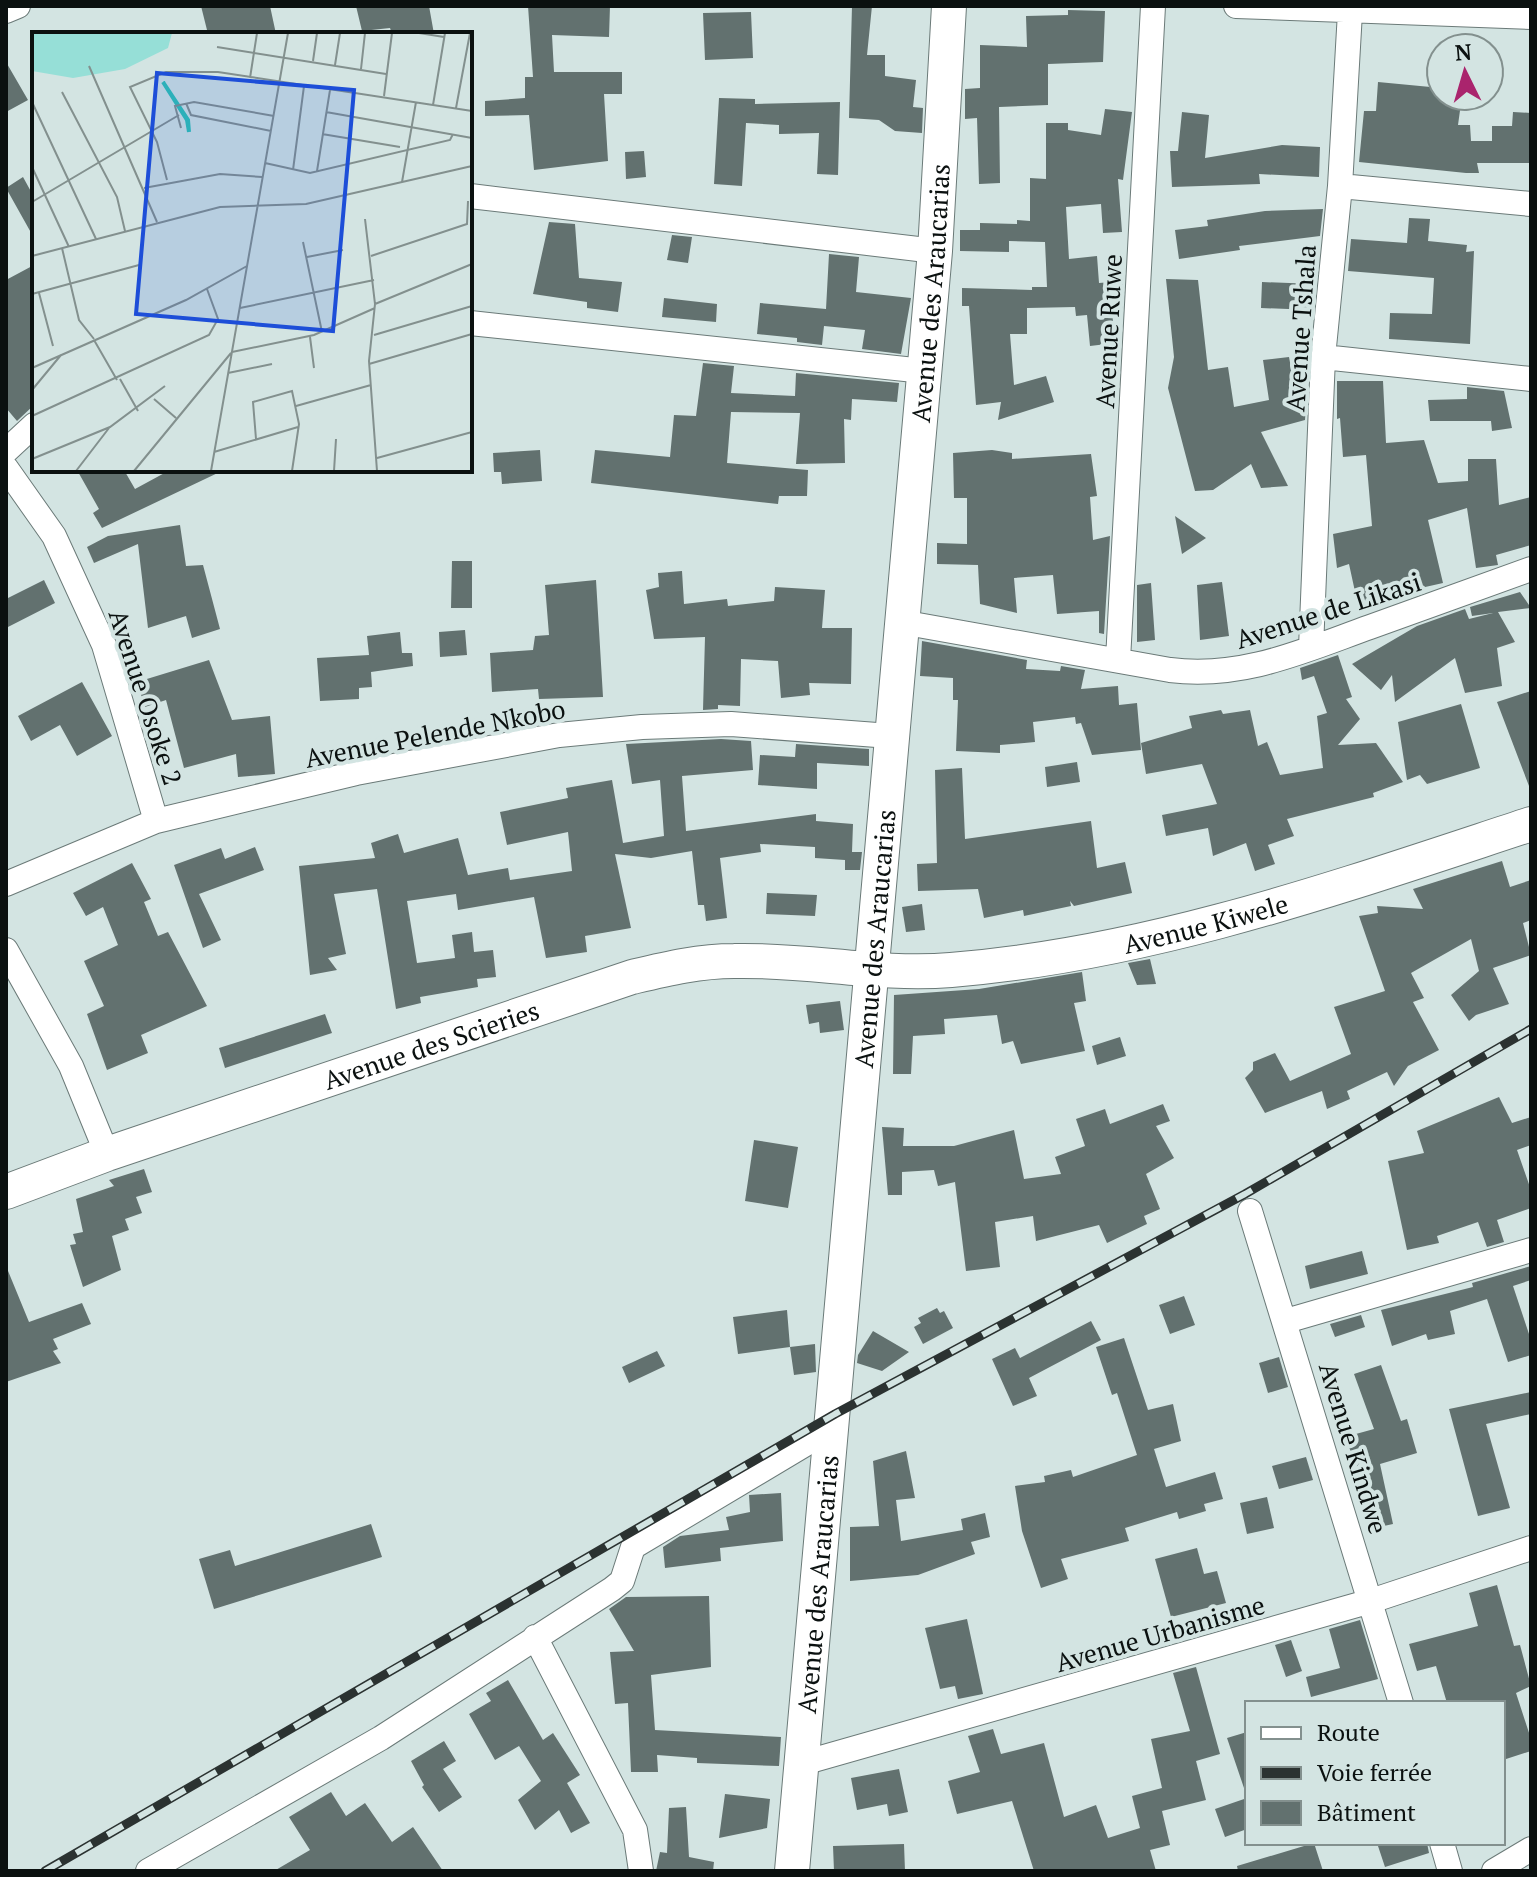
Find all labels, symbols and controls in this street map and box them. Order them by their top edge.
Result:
inset map [32,32,472,472]
north arrow [1425,32,1505,112]
text: N [1454,36,1473,67]
street label: Avenue des Araucarias [903,163,957,424]
street label: Avenue Tshala [1277,243,1323,413]
street label: Avenue Ruwe [1087,253,1129,409]
street label: Avenue de Likasi [1231,564,1425,656]
street label: Avenue Osoke 2 [102,605,190,789]
street label: Avenue Pelende Nkobo [302,691,568,775]
street label: Avenue des Araucarias [846,808,903,1069]
street label: Avenue Kiwele [1120,886,1292,961]
street label: Avenue des Scieries [319,993,544,1097]
street label: Avenue Kindwe [1312,1358,1396,1538]
street label: Avenue des Araucarias [789,1453,846,1715]
street label: Avenue Urbanisme [1051,1587,1269,1679]
legend [1245,1701,1505,1845]
text: Route [1317,1716,1380,1748]
text: Voie ferrée [1317,1756,1432,1788]
text: Bâtiment [1317,1796,1416,1828]

